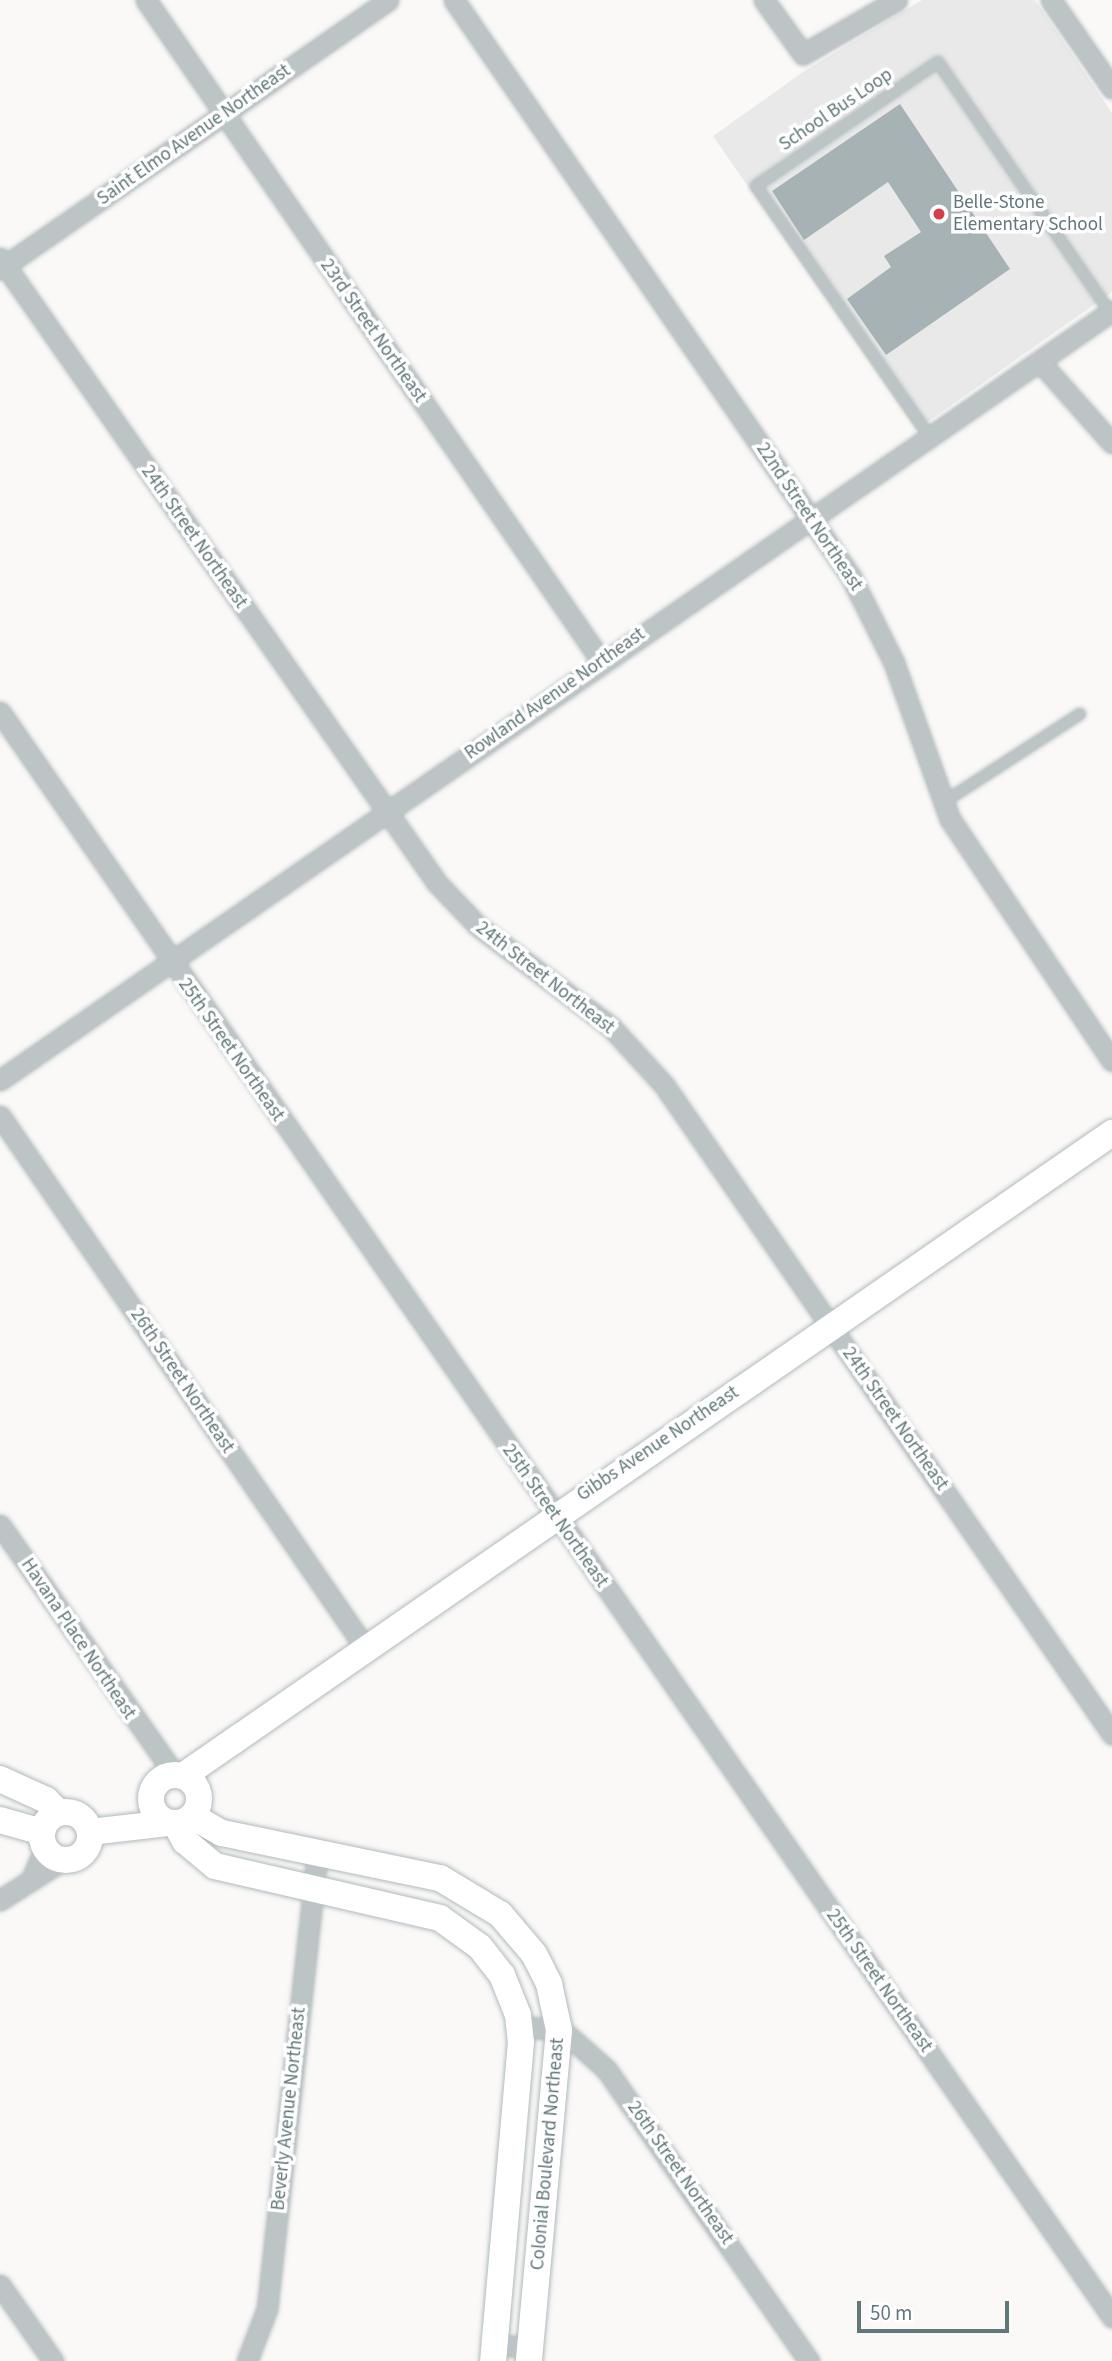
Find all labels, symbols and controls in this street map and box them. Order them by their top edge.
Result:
street label: Saint Elmo Avenue Northeast [93,59,295,211]
street label: School Bus Loop [775,64,897,156]
place label: Belle-Stone Elementary School [953,192,1103,236]
marker: Belle-Stone Elementary School [931,206,947,222]
street label: 23rd Street Northeast [315,255,431,407]
street label: 22nd Street Northeast [751,439,867,595]
street label: 24th Street Northeast [136,461,252,613]
street label: Rowland Avenue Northeast [461,623,649,765]
street label: 24th Street Northeast [471,917,619,1039]
street label: 25th Street Northeast [173,974,289,1126]
street label: 26th Street Northeast [125,1304,239,1458]
street label: 24th Street Northeast [837,1343,953,1495]
street label: Gibbs Avenue Northeast [573,1381,743,1507]
street label: 25th Street Northeast [497,1440,613,1592]
street label: Havana Place Northeast [16,1554,140,1724]
street label: 25th Street Northeast [821,1905,937,2057]
street label: Beverly Avenue Northeast [267,2006,311,2212]
street label: Colonial Boulevard Northeast [526,2037,570,2271]
street label: 26th Street Northeast [622,2097,738,2249]
scale bar [860,2288,1012,2332]
text: 50 m [870,2298,912,2328]

